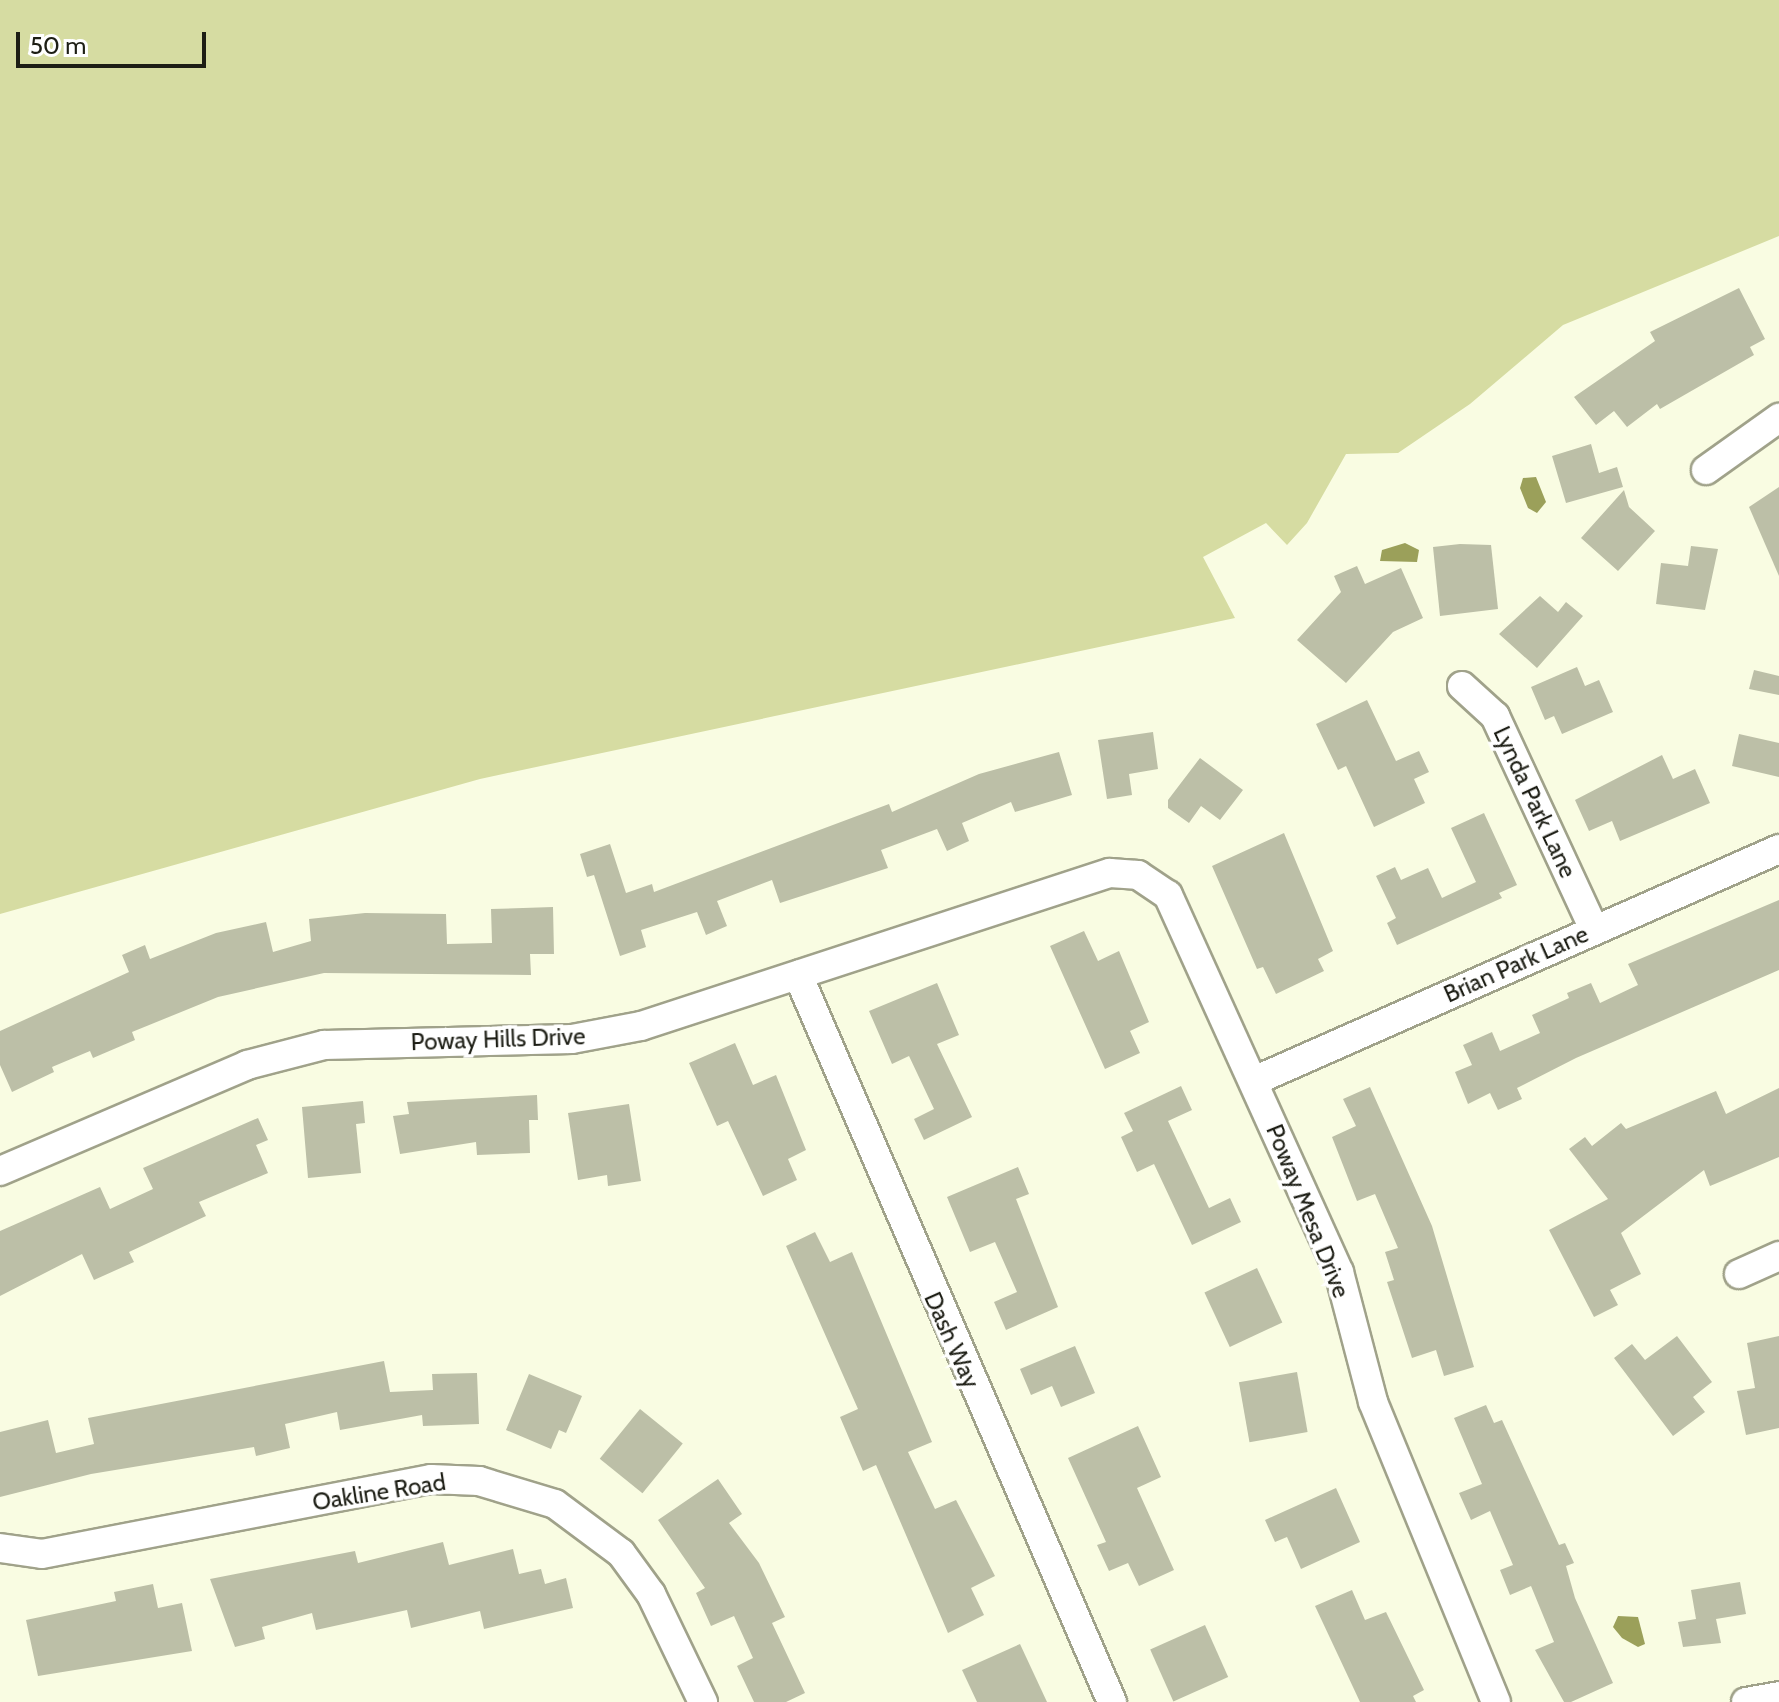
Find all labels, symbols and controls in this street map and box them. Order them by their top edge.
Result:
scale bar [20,16,210,66]
text: 50 m [30,31,86,60]
street label: Lynda Park Lane [1487,722,1583,882]
street label: Brian Park Lane [1439,919,1593,1009]
street label: Poway Hills Drive [410,1022,586,1056]
street label: Poway Mesa Drive [1260,1120,1356,1302]
street label: Dash Way [918,1288,986,1392]
street label: Oakline Road [310,1467,448,1517]

